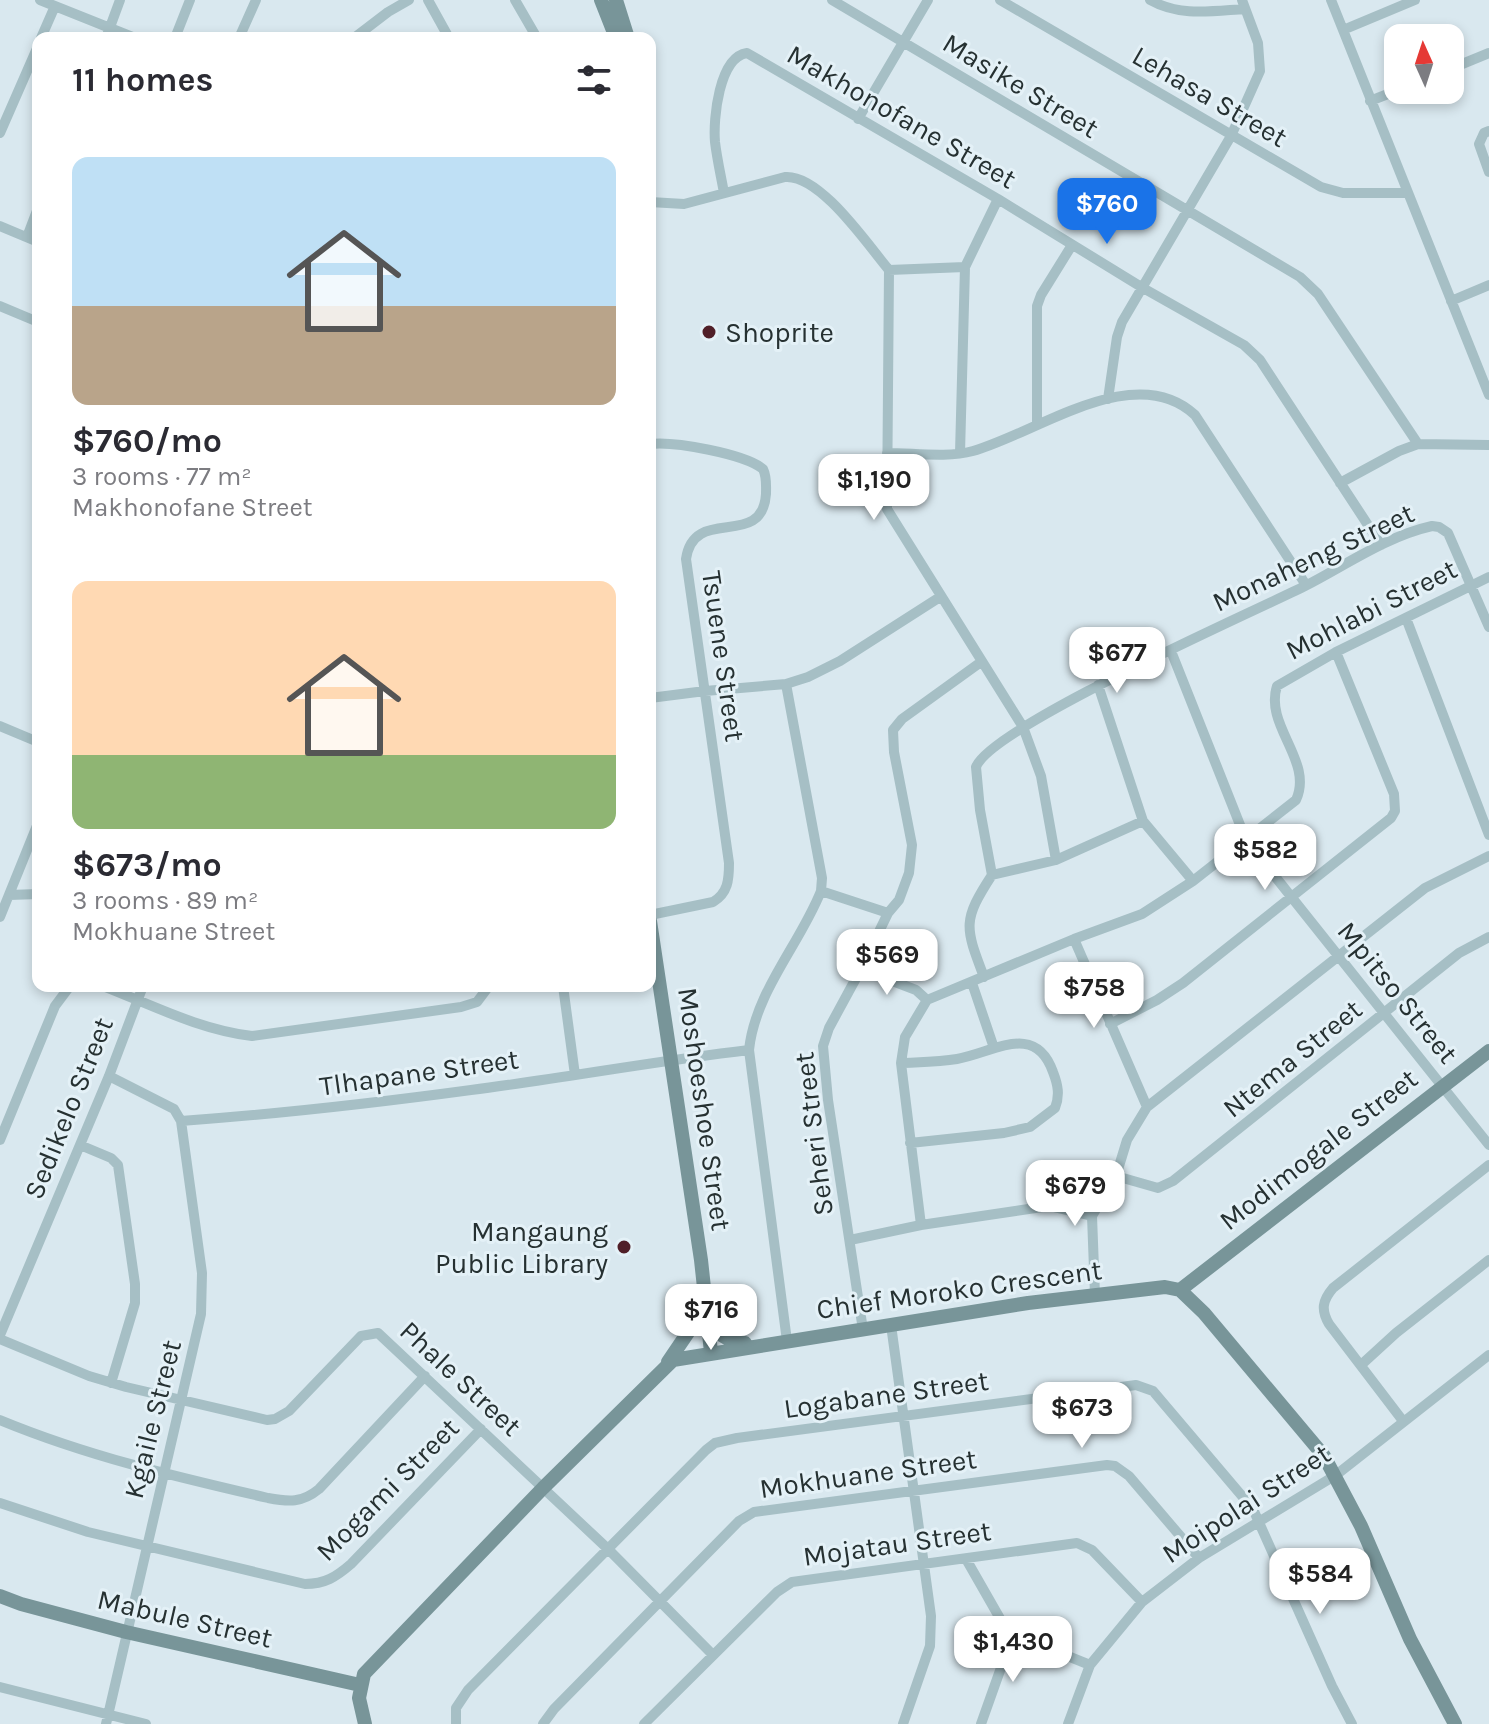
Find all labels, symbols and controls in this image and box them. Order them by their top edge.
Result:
north arrow [1384,24,1464,104]
map controls [1384,24,1464,104]
street label: Masike Street [937,26,1105,145]
street label: Makhonofane Street [781,37,1022,195]
street label: Lehasa Street [1126,39,1293,154]
icon: filters [572,58,616,102]
text: 11 homes [72,60,214,100]
pin: $760 [1060,178,1154,246]
text: $760 [1075,188,1139,219]
icon: home [272,209,416,353]
place label: Shoprite [725,316,834,349]
marker: Shoprite [700,323,718,341]
text: $760/mo [72,421,222,461]
pin: $1,190 [809,454,939,522]
text: 3 rooms · 77 m² [72,461,252,492]
text: $1,190 [836,464,912,495]
text: Makhonofane Street [72,492,313,523]
street label: Monaheng Street [1207,496,1419,619]
street label: Mohlabi Street [1280,552,1462,667]
street label: Tsuene Street [695,569,752,744]
pin: $677 [1070,627,1164,695]
icon: home [272,633,416,777]
text: $677 [1087,637,1147,668]
pin: $582 [1218,824,1312,892]
text: $582 [1232,834,1298,865]
text: $673/mo [72,845,222,885]
text: 3 rooms · 89 m² [72,885,258,916]
street label: Mpitso Street [1331,915,1465,1070]
text: Mokhuane Street [72,916,275,947]
pin: $569 [840,929,934,997]
text: $569 [855,939,919,970]
pin: $758 [1047,962,1141,1030]
text: $758 [1063,972,1125,1003]
street label: Moshoeshoe Street [671,985,738,1233]
street label: Ntema Street [1216,992,1368,1124]
street label: Sedikelo Street [17,1013,120,1204]
street label: Tlhapane Street [317,1042,521,1103]
street label: Seheri Street [787,1050,840,1218]
street label: Modimogale Street [1213,1062,1424,1237]
pin: $679 [1028,1160,1122,1228]
text: $679 [1044,1170,1106,1201]
place label: Mangaung Public Library [435,1215,608,1280]
marker: Mangaung Public Library [615,1238,633,1256]
street label: Chief Moroko Crescent [814,1253,1104,1326]
pin: $716 [664,1284,758,1352]
text: $716 [683,1294,739,1325]
street label: Phale Street [393,1314,528,1443]
street label: Kgaile Street [117,1336,188,1502]
street label: Logabane Street [782,1364,991,1425]
pin: $673 [1035,1382,1129,1450]
text: $673 [1051,1392,1113,1423]
street label: Mogami Street [309,1411,466,1568]
street label: Moipolai Street [1156,1437,1337,1570]
street label: Mokhuane Street [757,1442,979,1505]
street label: Mojatau Street [801,1514,993,1573]
pin: $584 [1273,1548,1367,1616]
text: $584 [1287,1558,1353,1589]
street label: Mabule Street [94,1582,276,1655]
pin: $1,430 [948,1616,1078,1684]
text: $1,430 [972,1626,1054,1657]

